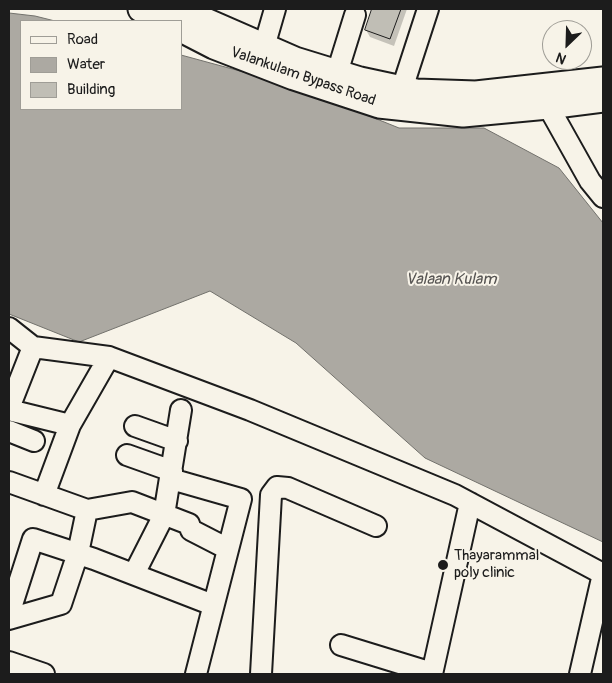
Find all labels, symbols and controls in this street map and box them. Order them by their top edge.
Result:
legend [20,20,182,110]
north arrow [542,20,592,70]
text: Road [67,30,98,49]
street label: Valankulam Bypass Road [228,44,378,110]
text: N [553,49,569,68]
text: Water [67,55,105,74]
text: Building [67,80,115,99]
water label: Valaan Kulam [406,270,496,290]
place label: Thayarammal poly clinic [454,547,539,582]
marker: Thayarammal poly clinic [436,558,450,572]

